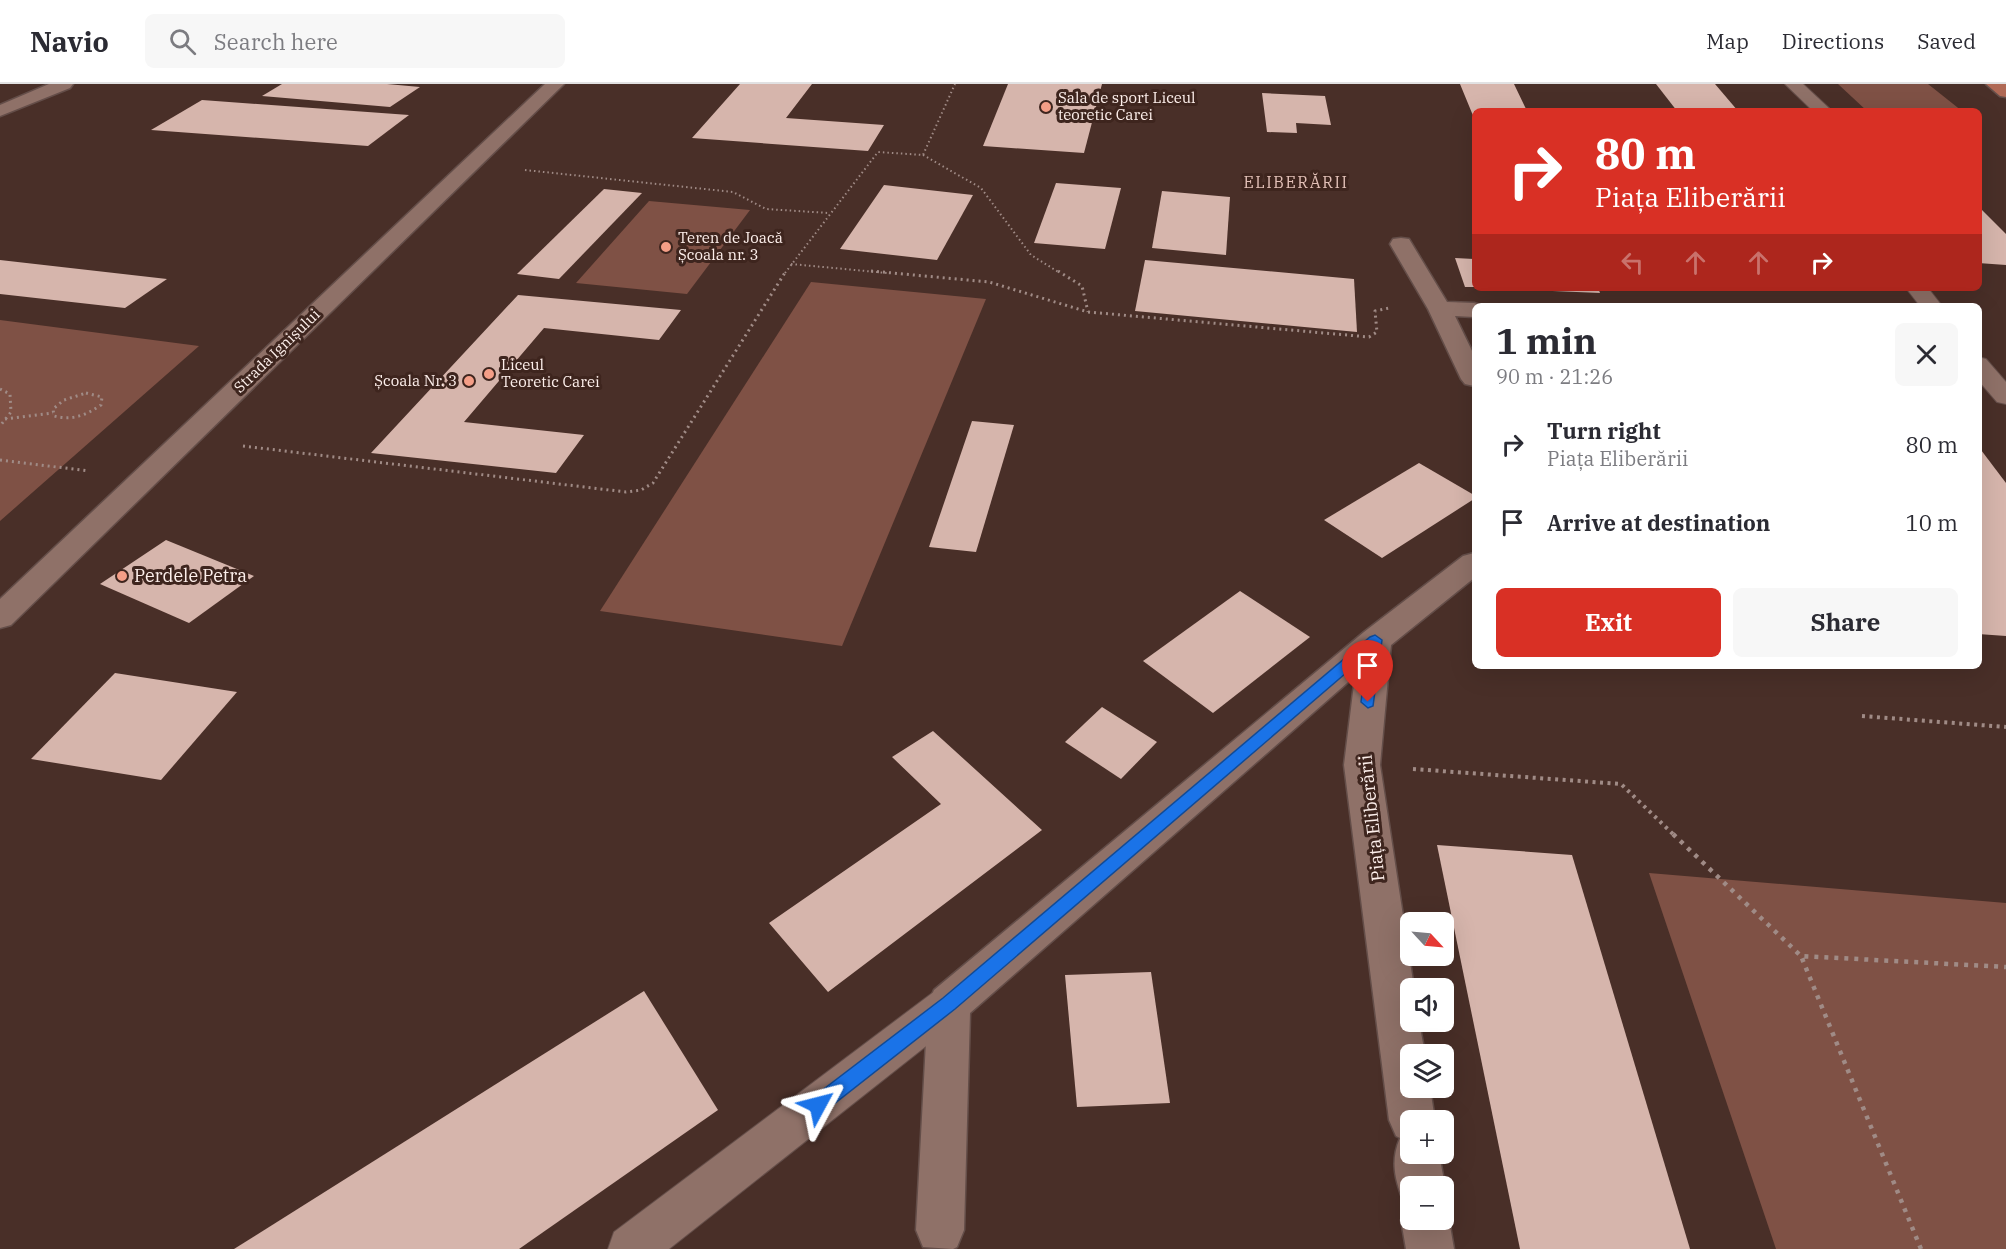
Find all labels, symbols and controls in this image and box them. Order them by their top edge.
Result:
search box [145,14,565,68]
text: Navio [30,23,109,60]
icon: search [166,25,199,58]
text: Search here [214,27,338,56]
text: Map [1706,27,1749,55]
text: Directions [1782,27,1884,55]
text: Saved [1917,27,1976,55]
place label: Sala de sport Liceul teoretic Carei [1058,88,1196,124]
marker: Sala de sport Liceul teoretic Carei [1039,100,1053,114]
text: 80 m [1595,126,1696,181]
icon: right [1496,132,1574,210]
district label: ELIBERĂRII [1244,172,1348,192]
text: Piața Eliberării [1595,179,1786,214]
place label: Teren de Joacă Școala nr. 3 [678,228,783,264]
marker: Teren de Joacă Școala nr. 3 [659,240,673,254]
icon: left [1616,246,1649,279]
icon: ahead [1679,246,1712,279]
icon: ahead [1742,246,1775,279]
icon: right [1805,246,1838,279]
street label: Strada Ignișului [230,305,324,397]
text: 1 min [1496,317,1597,364]
button: close [1895,323,1958,386]
place label: Liceul Teoretic Carei [501,355,600,391]
text: 90 m · 21:26 [1496,363,1613,390]
marker: Liceul Teoretic Carei [482,367,496,381]
place label: Școala Nr. 3 [374,371,457,390]
marker: Școala Nr. 3 [462,374,476,388]
text: Turn right [1547,416,1661,445]
icon: right [1496,428,1529,461]
text: 80 m [1906,430,1958,459]
text: Piața Eliberării [1547,445,1688,472]
icon: arrive [1496,506,1529,539]
text: Arrive at destination [1547,508,1770,537]
text: 10 m [1906,508,1958,537]
place label: Perdele Petra [134,564,247,587]
marker: Perdele Petra [115,569,129,583]
button: Exit [1496,588,1721,657]
button: Share [1733,588,1958,657]
pin [1342,640,1393,702]
icon: arrive [1351,649,1384,682]
street label: Piața Eliberării [1353,753,1390,883]
north arrow [1400,912,1454,966]
map controls [1400,912,1454,1230]
button: sound [1400,978,1454,1032]
button: layers [1400,1044,1454,1098]
position arrow [786,1073,850,1137]
button: + [1400,1110,1454,1164]
button: − [1400,1176,1454,1230]

